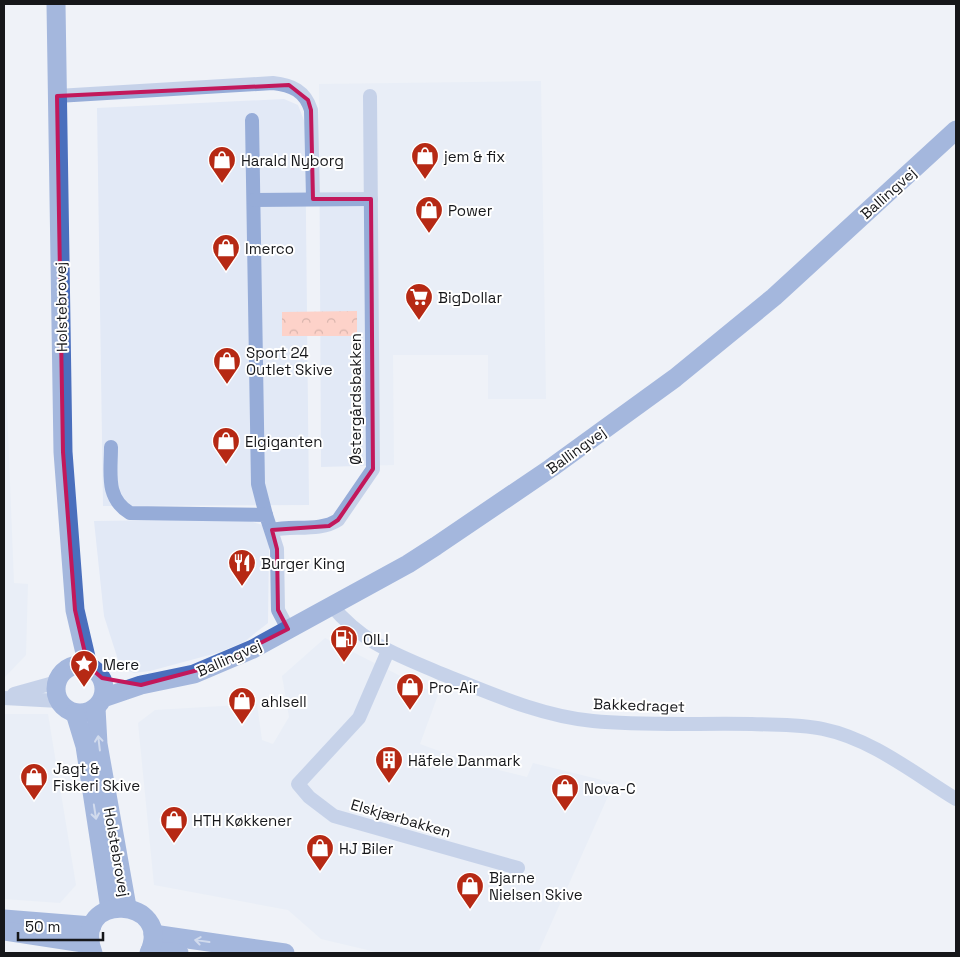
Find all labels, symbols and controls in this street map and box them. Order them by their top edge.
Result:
shop icon: jem & fix [410,141,440,180]
shop icon: Harald Nyborg [207,145,237,184]
place label: jem & fix [443,147,505,166]
place label: Harald Nyborg [241,151,344,170]
street label: Ballingvej [856,163,920,223]
shop icon: Power [414,195,444,234]
place label: Power [448,201,493,220]
shop icon: Imerco [211,233,241,272]
place label: Imerco [245,239,294,258]
street label: Holstebrovej [51,262,71,352]
supermarket icon: BigDollar [404,282,434,321]
place label: BigDollar [438,288,502,307]
street label: Østergårdsbakken [346,333,365,465]
place label: Sport 24 Outlet Skive [246,343,333,379]
shop icon: Sport 24 Outlet Skive [212,346,242,385]
street label: Ballingvej [543,422,609,478]
shop icon: Elgiganten [211,426,241,465]
place label: Elgiganten [245,432,322,451]
restaurant icon: Burger King [227,548,257,587]
place label: Burger King [261,554,345,573]
fuel station icon: OIL! [329,624,359,663]
place label: OIL! [363,630,389,649]
street label: Ballingvej [194,635,264,681]
place icon: Mere [69,649,99,688]
place label: Mere [103,655,139,674]
shop icon: Pro-Air [395,672,425,711]
place label: Pro-Air [429,678,478,697]
shop icon: ahlsell [227,686,257,725]
place label: ahlsell [261,692,307,711]
street label: Bakkedraget [593,694,685,716]
one-way arrow [93,735,103,751]
building icon: Häfele Danmark [374,745,404,784]
place label: Häfele Danmark [408,751,521,770]
place label: Jagt & Fiskeri Skive [53,759,140,795]
shop icon: Jagt & Fiskeri Skive [19,762,49,801]
shop icon: Nova-C [550,773,580,812]
place label: Nova-C [584,779,636,798]
street label: Elskjærbakken [349,795,453,841]
one-way arrow [90,804,100,820]
shop icon: HTH Køkkener [159,805,189,844]
street label: Holstebrovej [100,806,134,898]
place label: HTH Køkkener [193,811,292,830]
shop icon: HJ Biler [305,833,335,872]
place label: HJ Biler [339,839,394,858]
place label: Bjarne Nielsen Skive [489,868,583,904]
shop icon: Bjarne Nielsen Skive [455,871,485,910]
scale bar [18,910,102,942]
text: 50 m [25,917,60,936]
one-way arrow [194,936,210,946]

